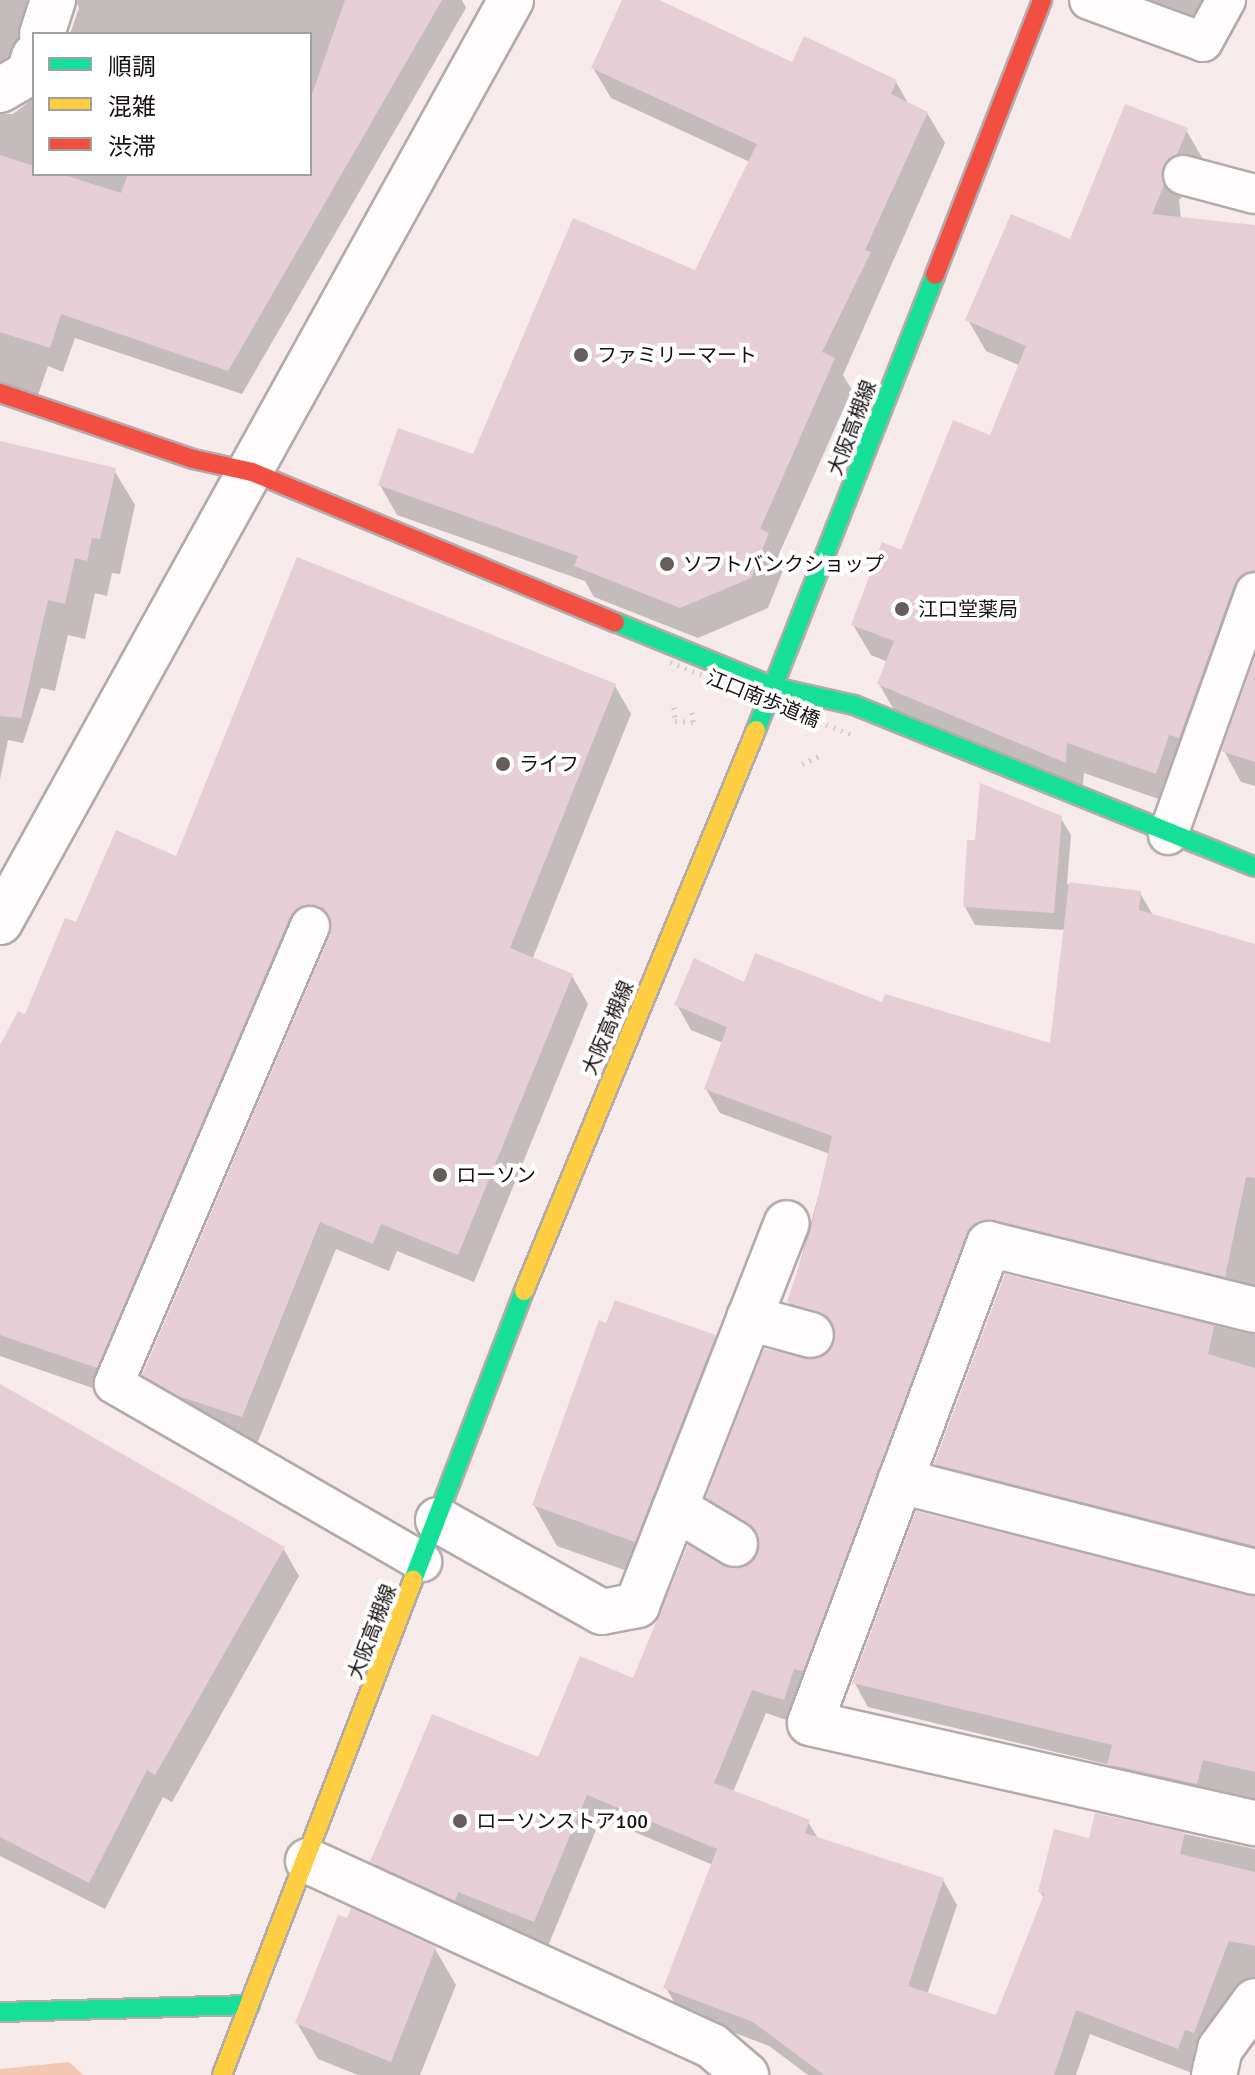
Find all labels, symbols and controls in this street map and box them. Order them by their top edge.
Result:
legend [32,32,312,176]
text: 順調 [108,52,156,82]
text: 混雑 [108,92,156,122]
text: 渋滞 [108,132,156,162]
place label: ファミリーマート [597,343,757,367]
marker: ファミリーマート [572,346,590,364]
street label: 大阪高槻線 [823,377,881,479]
place label: ソフトバンクショップ [683,552,883,576]
marker: ソフトバンクショップ [658,555,676,573]
place label: 江口堂薬局 [918,597,1018,621]
marker: 江口堂薬局 [893,600,911,618]
street label: 江口南歩道橋 [703,665,823,733]
place label: ライフ [519,752,579,776]
marker: ライフ [494,755,512,773]
street label: 大阪高槻線 [577,977,639,1079]
place label: ローソン [456,1163,536,1187]
marker: ローソン [431,1166,449,1184]
street label: 大阪高槻線 [343,1581,401,1683]
place label: ローソンストア100 [476,1809,648,1833]
marker: ローソンストア100 [451,1812,469,1830]

